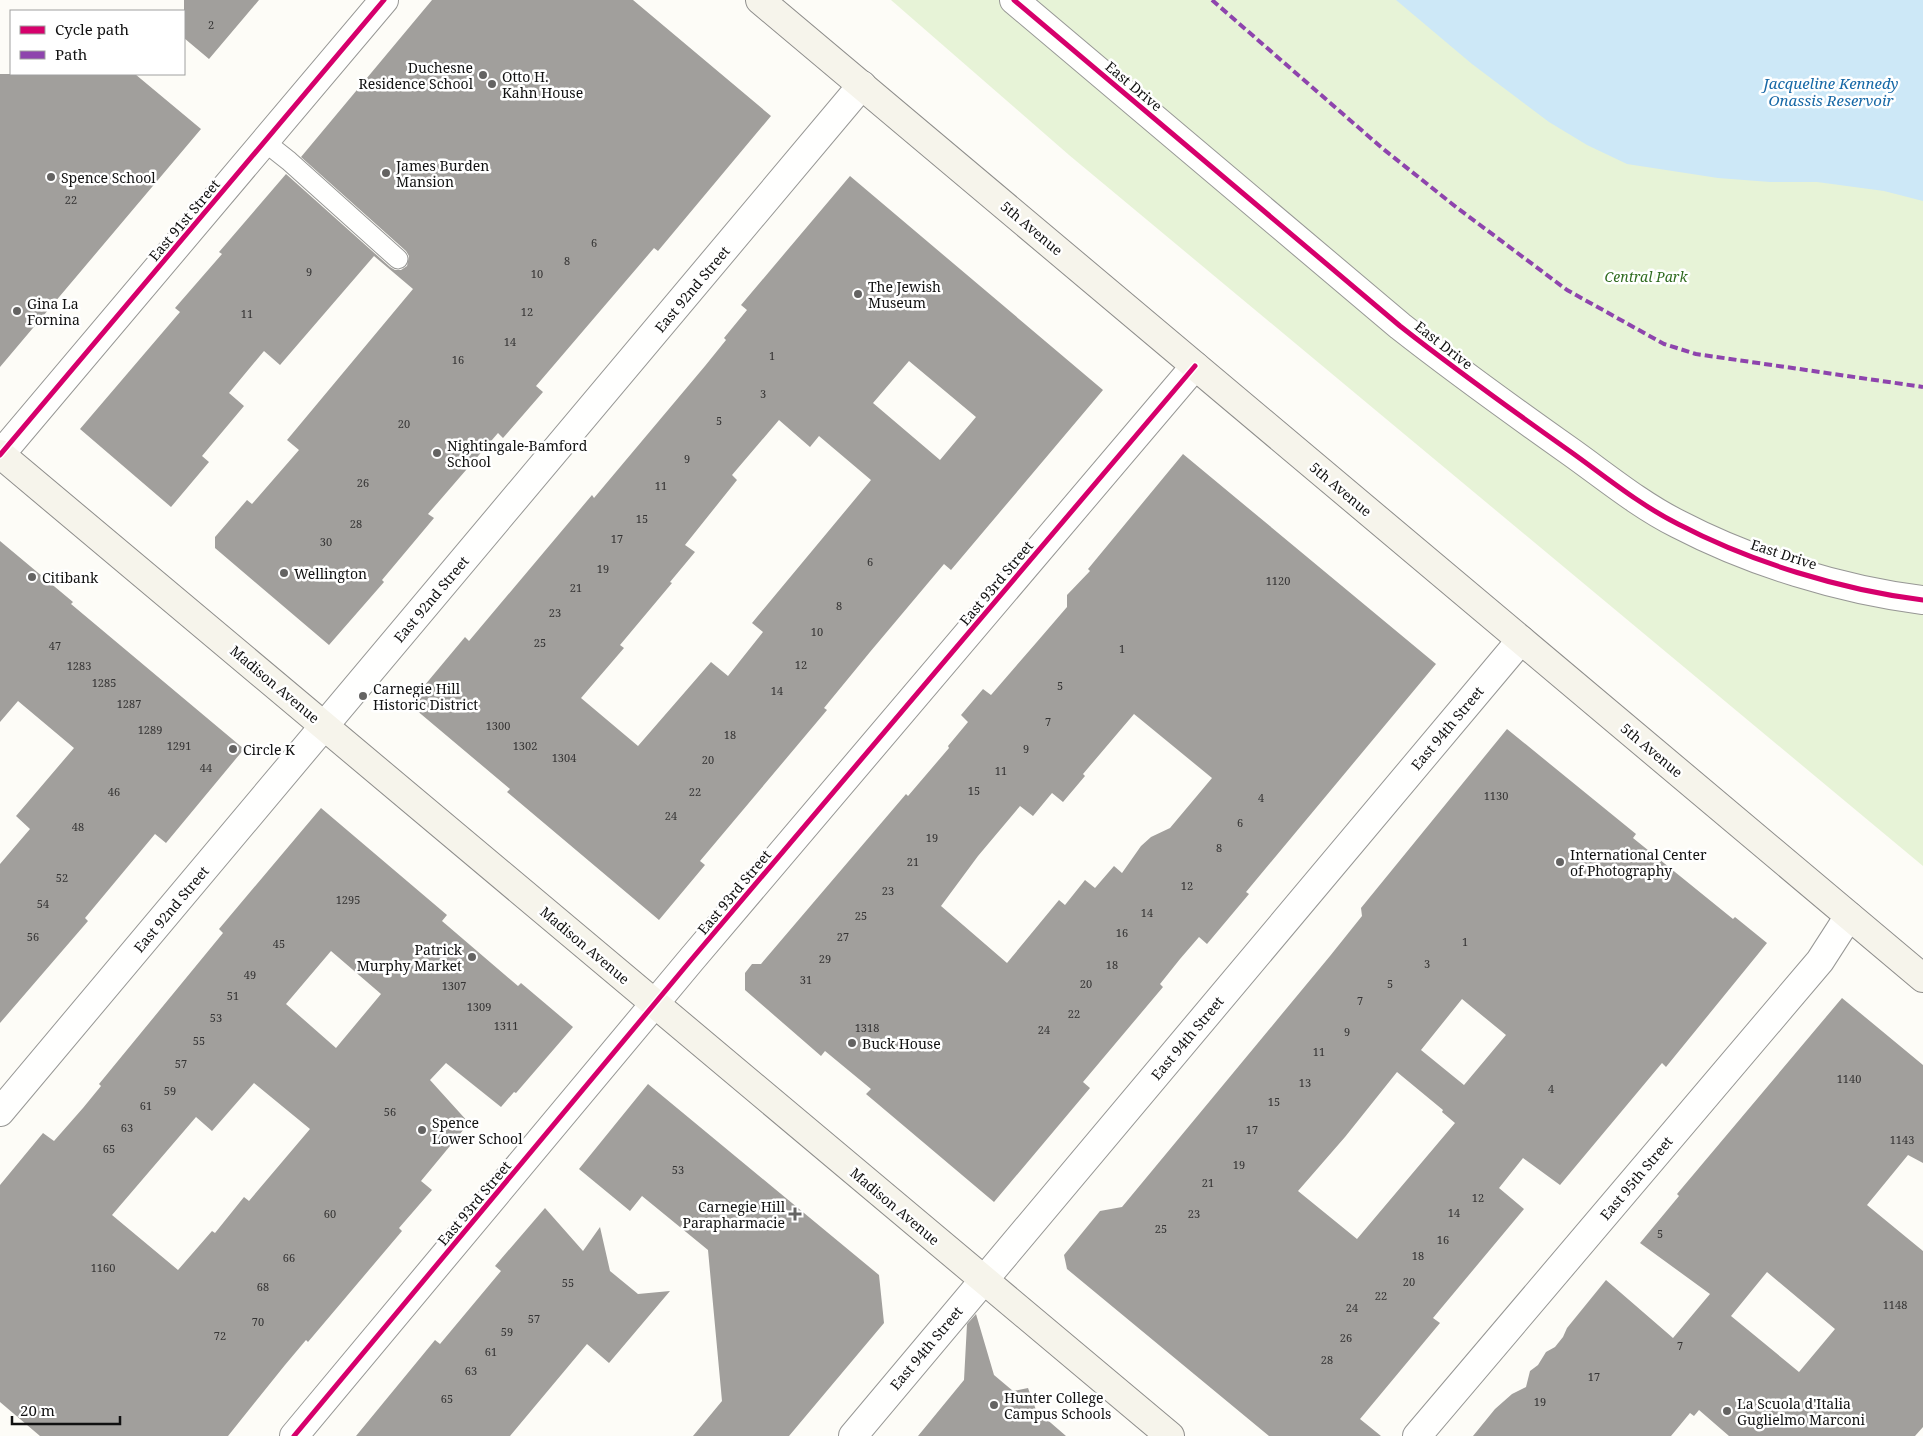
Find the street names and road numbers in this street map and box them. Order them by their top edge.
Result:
street label: East Drive [1102,57,1166,115]
street label: East 91st Street [144,175,224,265]
street label: 5th Avenue [997,197,1067,259]
street label: East 92nd Street [650,242,734,336]
street label: East Drive [1411,316,1477,374]
street label: 5th Avenue [1306,458,1376,520]
street label: East Drive [1749,534,1819,574]
street label: East 93rd Street [955,537,1037,629]
street label: East 92nd Street [389,552,473,646]
street label: Madison Avenue [226,641,324,727]
street label: East 94th Street [1406,682,1488,774]
street label: 5th Avenue [1617,719,1687,781]
street label: East 93rd Street [693,846,775,938]
street label: East 92nd Street [129,862,213,956]
street label: Madison Avenue [536,902,634,988]
street label: East 94th Street [1146,992,1228,1084]
street label: East 95th Street [1595,1132,1677,1224]
street label: East 93rd Street [433,1157,515,1249]
street label: Madison Avenue [846,1163,944,1249]
street label: East 94th Street [885,1302,967,1394]

